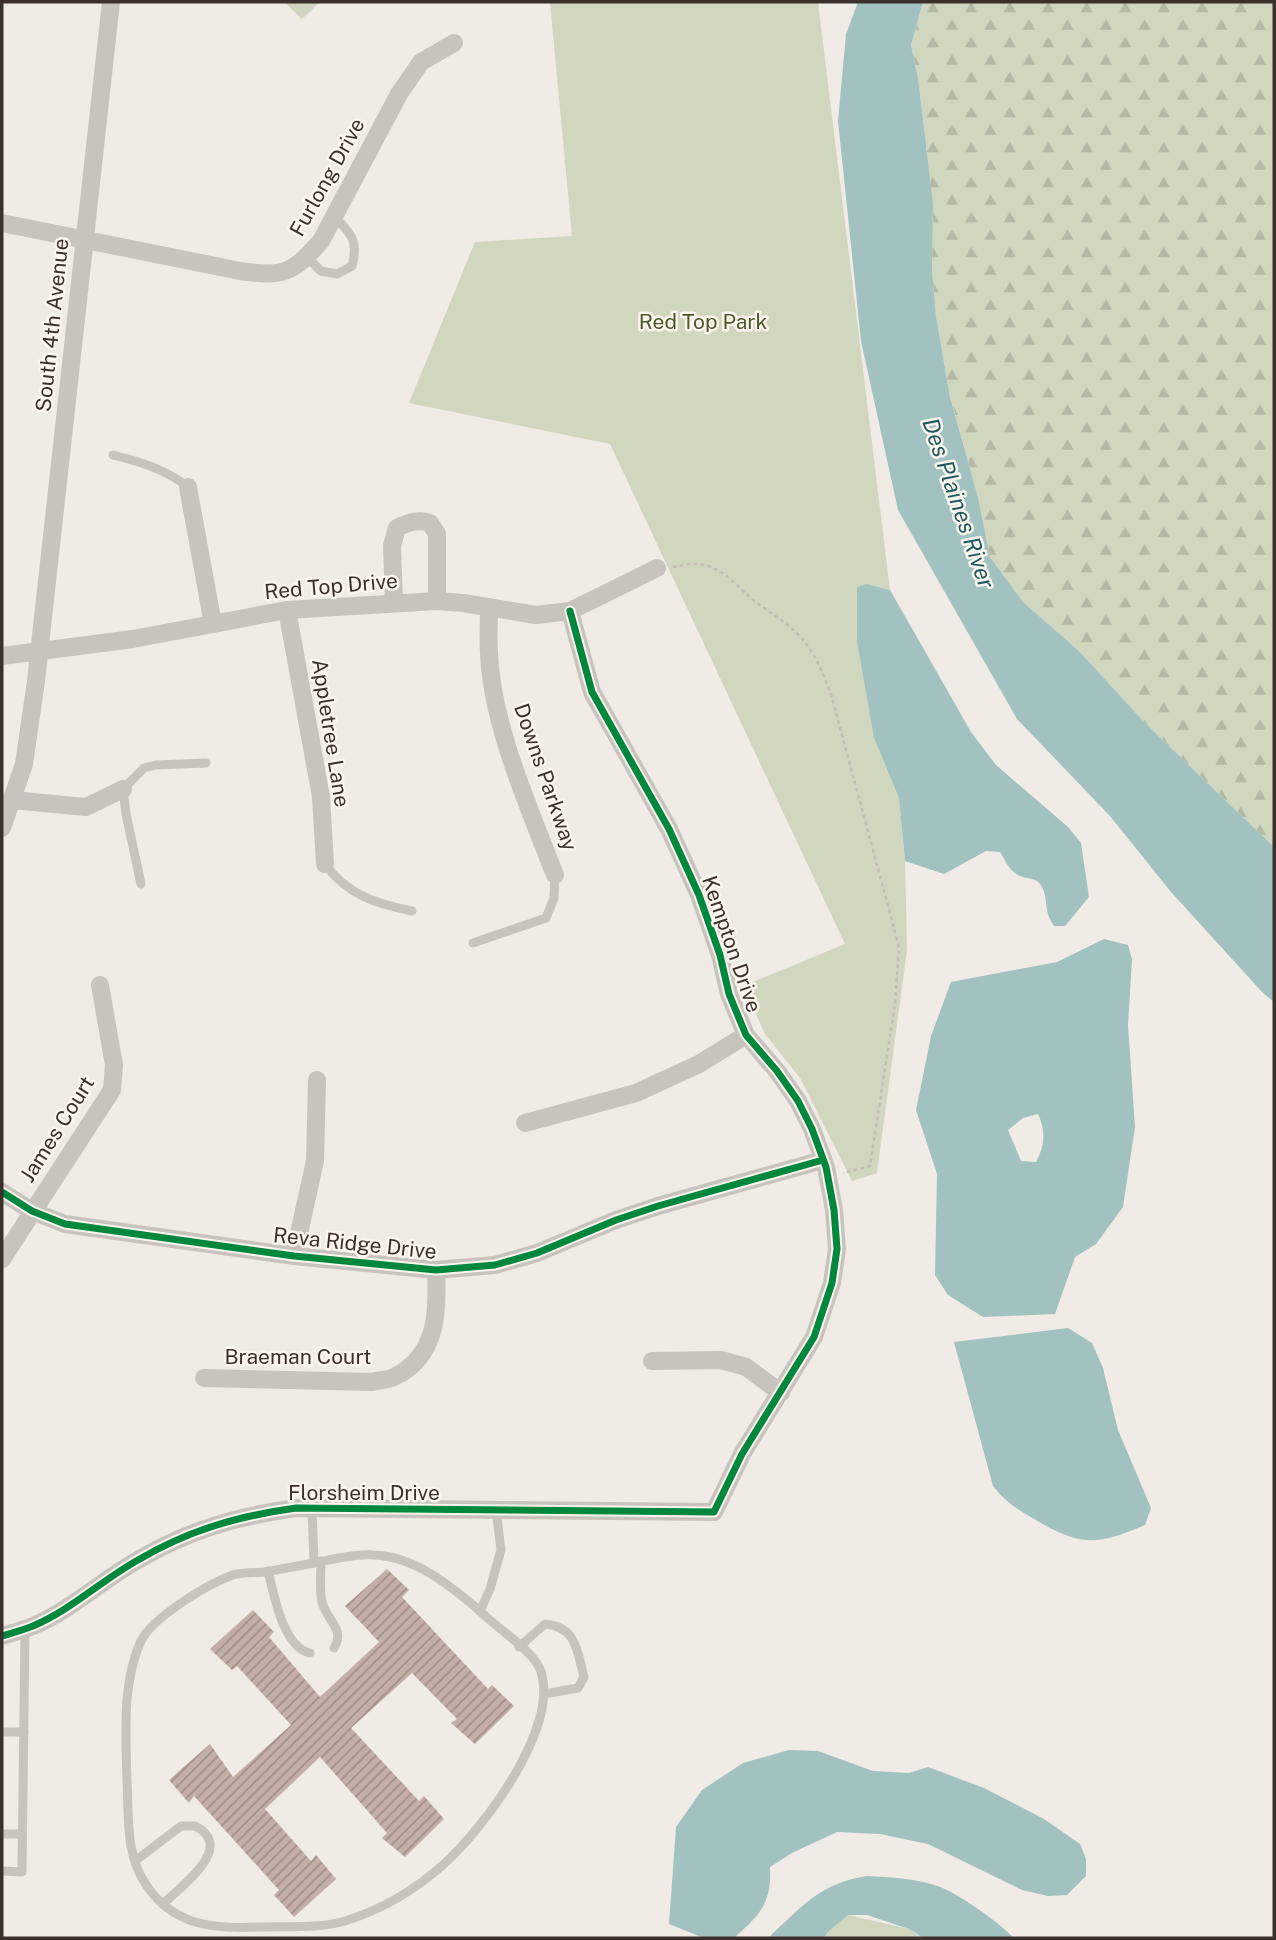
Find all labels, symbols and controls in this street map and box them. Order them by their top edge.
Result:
street label: Furlong Drive [284,114,370,240]
street label: South 4th Avenue [30,237,74,413]
park label: Red Top Park [639,309,767,334]
water label: Des Plaines River [917,414,1001,592]
street label: Red Top Drive [263,568,399,604]
street label: Appletree Lane [307,657,355,809]
street label: Downs Parkway [509,700,583,854]
street label: Kempton Drive [697,872,767,1016]
street label: James Court [15,1071,99,1187]
street label: Reva Ridge Drive [272,1222,438,1264]
street label: Braeman Court [224,1344,372,1369]
street label: Florsheim Drive [288,1480,440,1505]

